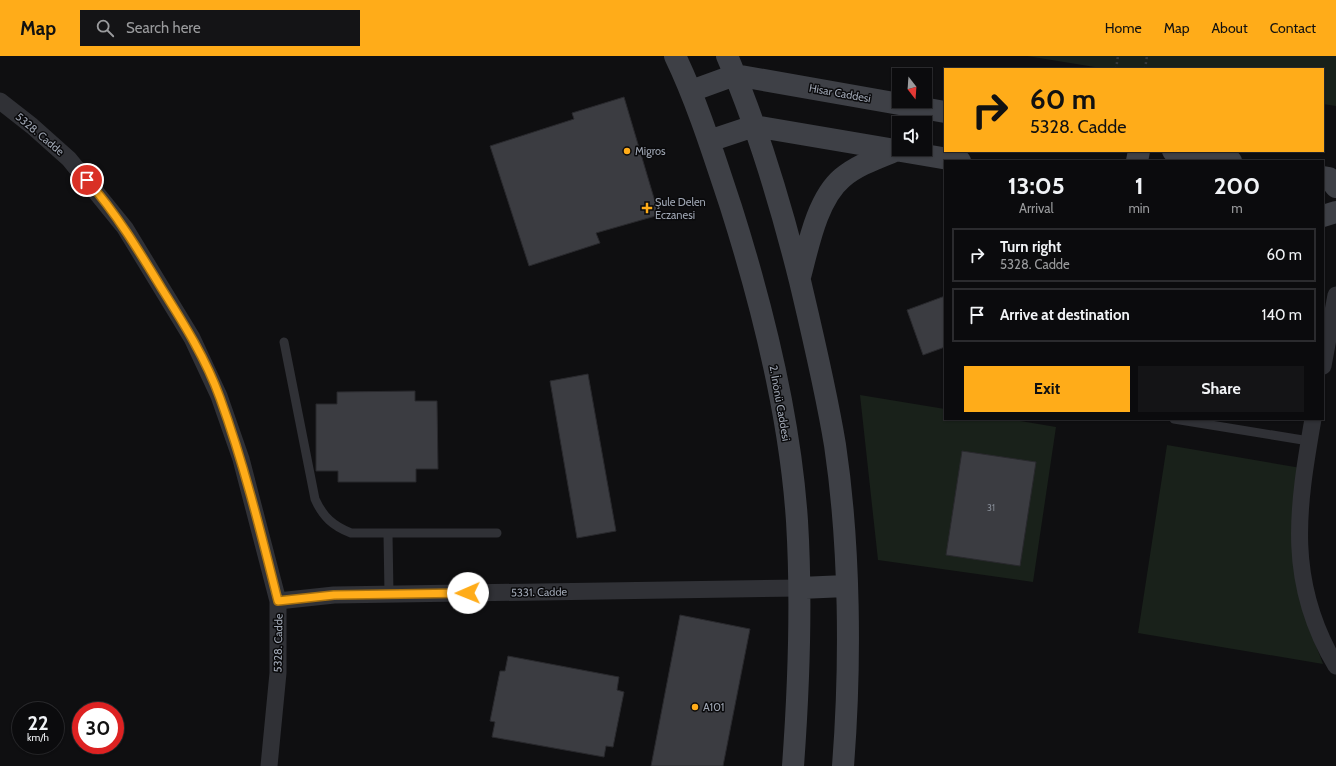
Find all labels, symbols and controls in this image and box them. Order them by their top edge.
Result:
search box [80,10,360,46]
text: Map [20,17,56,40]
icon: search [94,17,116,39]
text: Search here [126,19,201,37]
text: Home [1105,19,1142,37]
text: Map [1164,19,1189,37]
text: About [1211,19,1248,37]
text: Contact [1270,19,1316,37]
north arrow [892,68,932,108]
map controls [892,68,932,156]
street label: Hisar Caddesi [808,81,872,105]
text: 60 m [1030,82,1096,116]
icon: right [964,84,1016,136]
street label: 5328. Cadde [13,110,67,159]
button: sound [892,116,932,156]
text: 5328. Cadde [1030,116,1127,138]
place label: Migros [635,144,666,158]
marker: Migros [622,146,632,156]
pin [70,163,104,197]
icon: arrive [76,169,98,191]
text: 13:05 [1008,171,1065,200]
text: 1 [1135,171,1144,200]
text: 200 [1214,171,1260,200]
place label: Şule Delen Eczanesi [655,195,706,222]
text: Arrival [1019,200,1054,216]
text: min [1128,200,1150,216]
text: m [1231,200,1243,216]
marker: Şule Delen Eczanesi [642,203,652,213]
text: Turn right [1000,238,1061,256]
icon: right [966,244,988,266]
text: 60 m [1266,246,1302,264]
text: 5328. Cadde [1000,256,1070,272]
icon: arrive [966,304,988,326]
text: Arrive at destination [1000,306,1130,324]
text: 140 m [1261,306,1302,324]
street label: 2. İnönü Caddesi [766,364,794,442]
button: Exit [964,366,1130,412]
button: Share [1138,366,1304,412]
house number: 31 [987,502,995,513]
position arrow [447,572,489,614]
street label: 5331. Cadde [511,585,568,599]
street label: 5328. Cadde [270,613,286,673]
place label: A101 [703,700,724,714]
speed limit sign: 30 [72,702,124,754]
marker: A101 [690,702,700,712]
text: 22 [27,711,49,735]
text: km/h [27,731,49,744]

